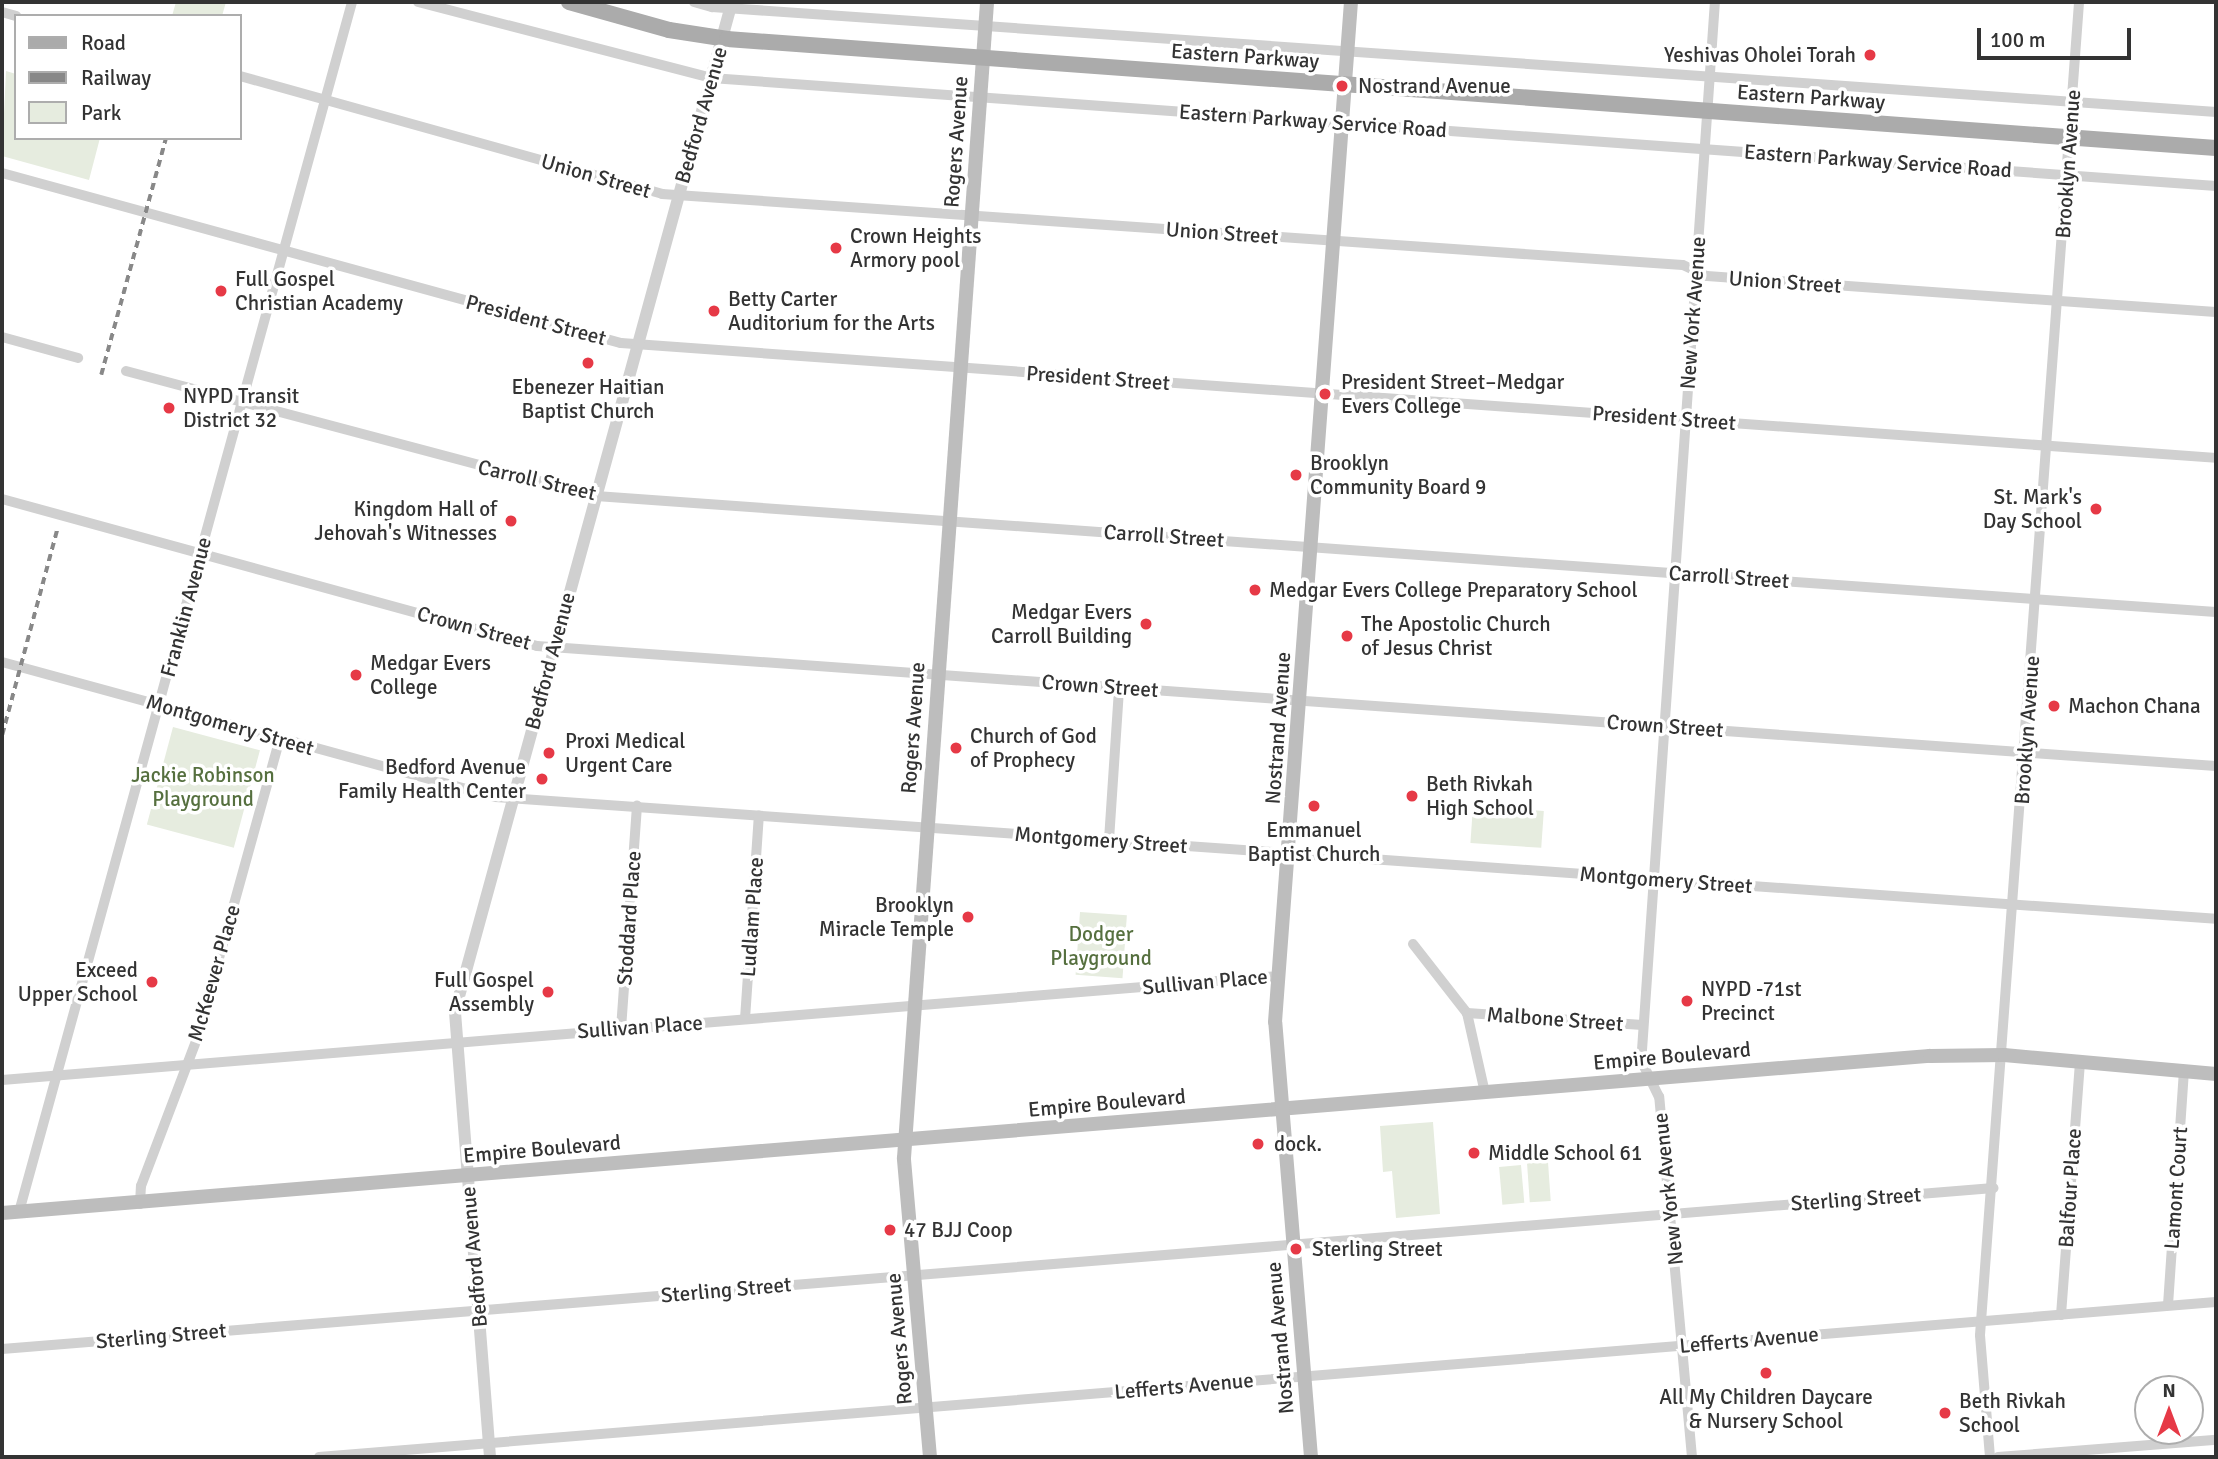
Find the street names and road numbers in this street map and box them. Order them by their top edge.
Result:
street label: Eastern Parkway [1170,38,1320,74]
street label: Bedford Avenue [669,44,733,186]
street label: Rogers Avenue [939,75,973,209]
street label: Eastern Parkway [1736,79,1886,115]
street label: Brooklyn Avenue [2050,89,2086,239]
street label: Eastern Parkway Service Road [1178,99,1448,143]
street label: Eastern Parkway Service Road [1743,139,2013,183]
street label: Union Street [538,148,654,204]
street label: Union Street [1165,216,1279,250]
street label: New York Avenue [1675,236,1711,390]
street label: Union Street [1728,265,1842,299]
street label: President Street [463,289,609,351]
street label: President Street [1025,360,1171,396]
street label: President Street [1591,400,1737,436]
street label: Carroll Street [475,454,599,506]
street label: Carroll Street [1103,519,1225,553]
street label: Franklin Avenue [155,534,217,680]
street label: Carroll Street [1668,560,1790,594]
street label: Bedford Avenue [520,590,580,732]
street label: Crown Street [414,601,534,655]
street label: Nostrand Avenue [1260,651,1296,805]
street label: Brooklyn Avenue [2009,655,2045,805]
street label: Rogers Avenue [896,661,930,795]
street label: Crown Street [1041,669,1159,703]
street label: Montgomery Street [143,689,317,761]
street label: Crown Street [1606,709,1724,743]
street label: Montgomery Street [1014,821,1188,859]
street label: Stoddard Place [612,850,646,986]
street label: Ludlam Place [735,856,769,978]
street label: Montgomery Street [1579,861,1753,899]
street label: McKeever Place [182,902,246,1044]
street label: Sullivan Place [1141,964,1269,1000]
street label: Malbone Street [1486,1002,1624,1036]
street label: Sullivan Place [576,1010,704,1044]
street label: Empire Boulevard [1592,1037,1752,1075]
street label: Empire Boulevard [1027,1084,1187,1122]
street label: New York Avenue [1647,1112,1689,1266]
street label: Lamont Court [2159,1126,2193,1250]
street label: Balfour Place [2053,1127,2087,1249]
street label: Empire Boulevard [462,1130,622,1168]
street label: Sterling Street [1790,1182,1922,1216]
street label: Bedford Avenue [455,1186,493,1328]
street label: Nostrand Avenue [1261,1261,1299,1415]
street label: Sterling Street [660,1272,792,1308]
street label: Rogers Avenue [881,1272,917,1406]
street label: Sterling Street [95,1318,227,1354]
street label: Lefferts Avenue [1678,1321,1820,1359]
street label: Lefferts Avenue [1113,1367,1255,1405]

